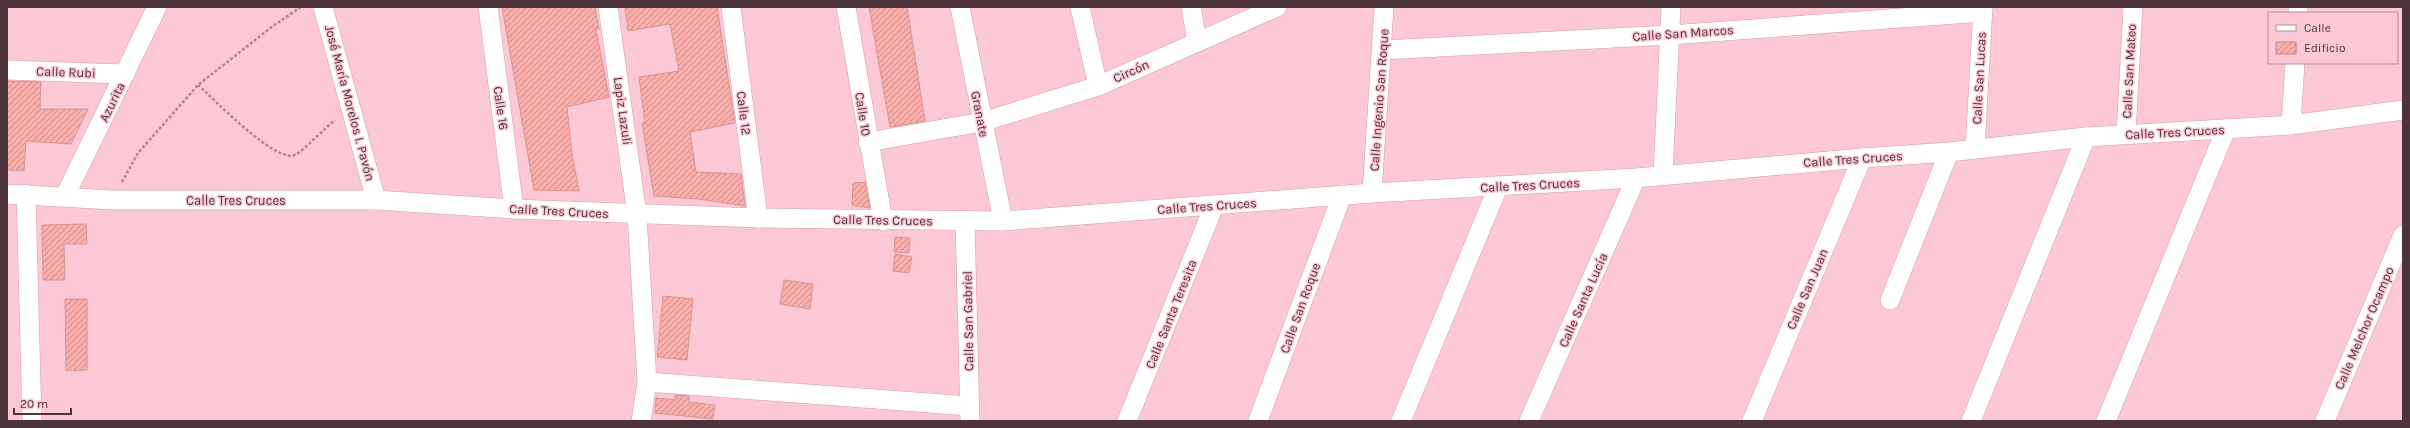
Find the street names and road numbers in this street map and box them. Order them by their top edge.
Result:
street label: Calle San Marcos [1632,22,1734,44]
street label: José María Morelos I. Pavón [322,23,378,183]
street label: Calle San Mateo [2119,23,2139,119]
street label: Calle Ingenio San Roque [1367,28,1392,172]
street label: Calle San Lucas [1969,31,1989,125]
street label: Circón [1110,56,1152,86]
street label: Calle Rubi [36,63,96,81]
street label: Lapiz Lazuli [611,76,635,146]
street label: Azurita [96,80,128,124]
street label: Calle 16 [491,85,511,131]
street label: Calle 12 [734,90,754,136]
street label: Granate [968,90,992,139]
street label: Calle 10 [852,91,874,137]
street label: Calle Tres Cruces [2125,122,2225,142]
street label: Calle Tres Cruces [1803,148,1903,170]
street label: Calle Tres Cruces [1480,175,1580,195]
street label: Calle Tres Cruces [186,193,286,208]
street label: Calle Tres Cruces [1157,195,1257,217]
street label: Calle Tres Cruces [509,201,609,221]
street label: Calle Tres Cruces [833,212,933,228]
street label: Calle San Juan [1783,246,1831,332]
street label: Calle Santa Lucía [1555,250,1611,350]
street label: Calle Santa Teresita [1142,257,1200,371]
street label: Calle San Roque [1277,260,1324,356]
street label: Calle Melchor Ocampo [2331,264,2397,392]
street label: Calle San Gabriel [960,271,976,371]

